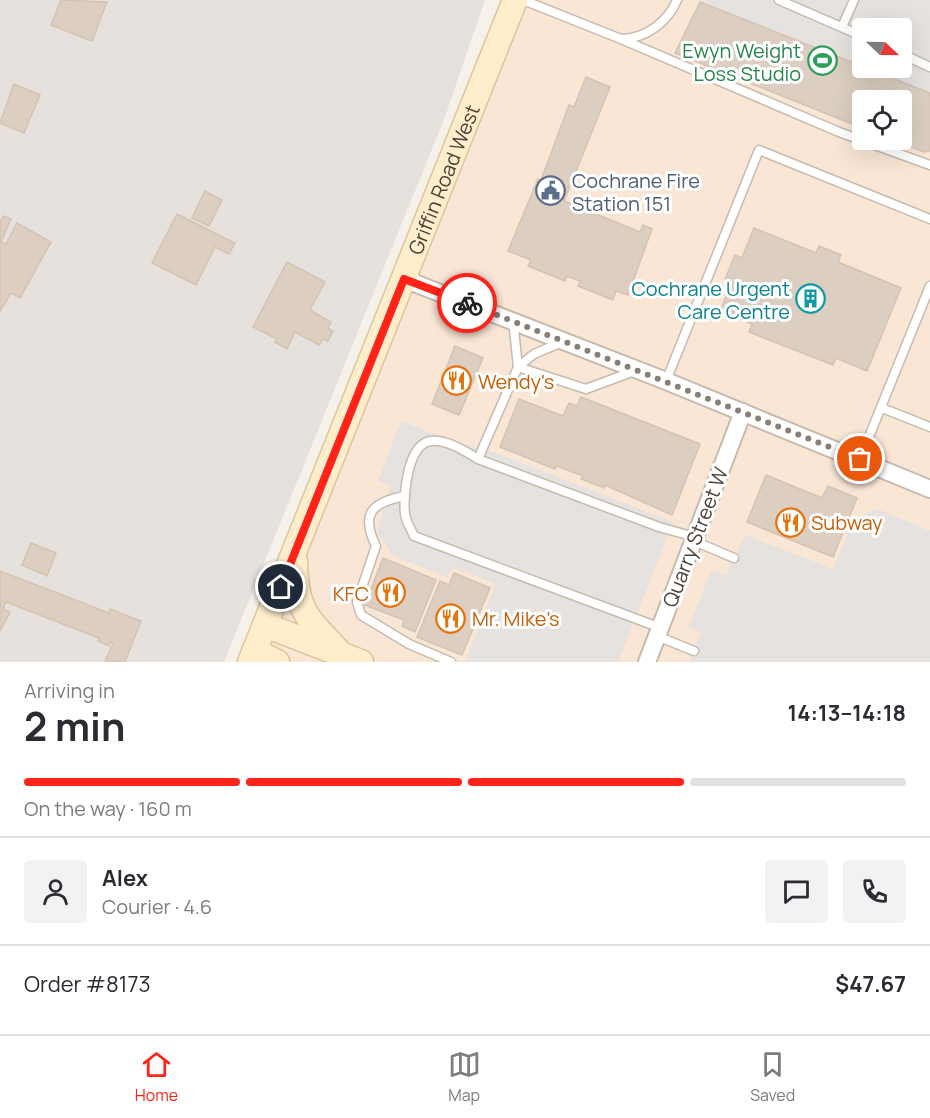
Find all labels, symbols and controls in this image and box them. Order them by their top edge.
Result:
north arrow [852,18,912,78]
map controls [852,18,912,150]
place label: Ewyn Weight Loss Studio [682,37,801,87]
sports icon: Ewyn Weight Loss Studio [806,45,838,77]
button: locate [852,90,912,150]
street label: Griffin Road West [401,100,485,258]
place label: Cochrane Fire Station 151 [572,167,700,217]
public building icon: Cochrane Fire Station 151 [535,175,567,207]
courier [437,273,497,333]
place label: Cochrane Urgent Care Centre [632,275,790,325]
building icon: Cochrane Urgent Care Centre [795,283,827,315]
icon: bike [451,287,484,320]
restaurant icon: Wendy's [441,365,473,397]
place label: Wendy's [478,368,554,395]
pin [834,433,885,484]
icon: bag [843,442,876,475]
street label: Quarry Street W [656,463,734,611]
restaurant icon: Subway [774,506,806,538]
place label: Subway [811,509,883,536]
pin [255,561,306,612]
icon: home [264,570,297,603]
restaurant icon: KFC [374,577,406,609]
place label: KFC [333,580,369,607]
restaurant icon: Mr. Mike's [435,602,467,634]
place label: Mr. Mike's [472,605,560,632]
text: Arriving in [24,677,115,704]
text: 14:13–14:18 [788,698,906,728]
text: 2 min [24,699,125,753]
text: On the way · 160 m [24,795,192,822]
button: person [24,860,87,923]
button: chat [765,860,828,923]
button: phone [843,860,906,923]
text: Alex [102,863,148,893]
text: Courier · 4.6 [102,893,212,920]
text: Order #8173 [24,969,151,999]
text: $47.67 [835,969,906,999]
tab: Home [135,1048,178,1106]
tab: Map [448,1048,481,1106]
tab: Saved [750,1048,795,1106]

